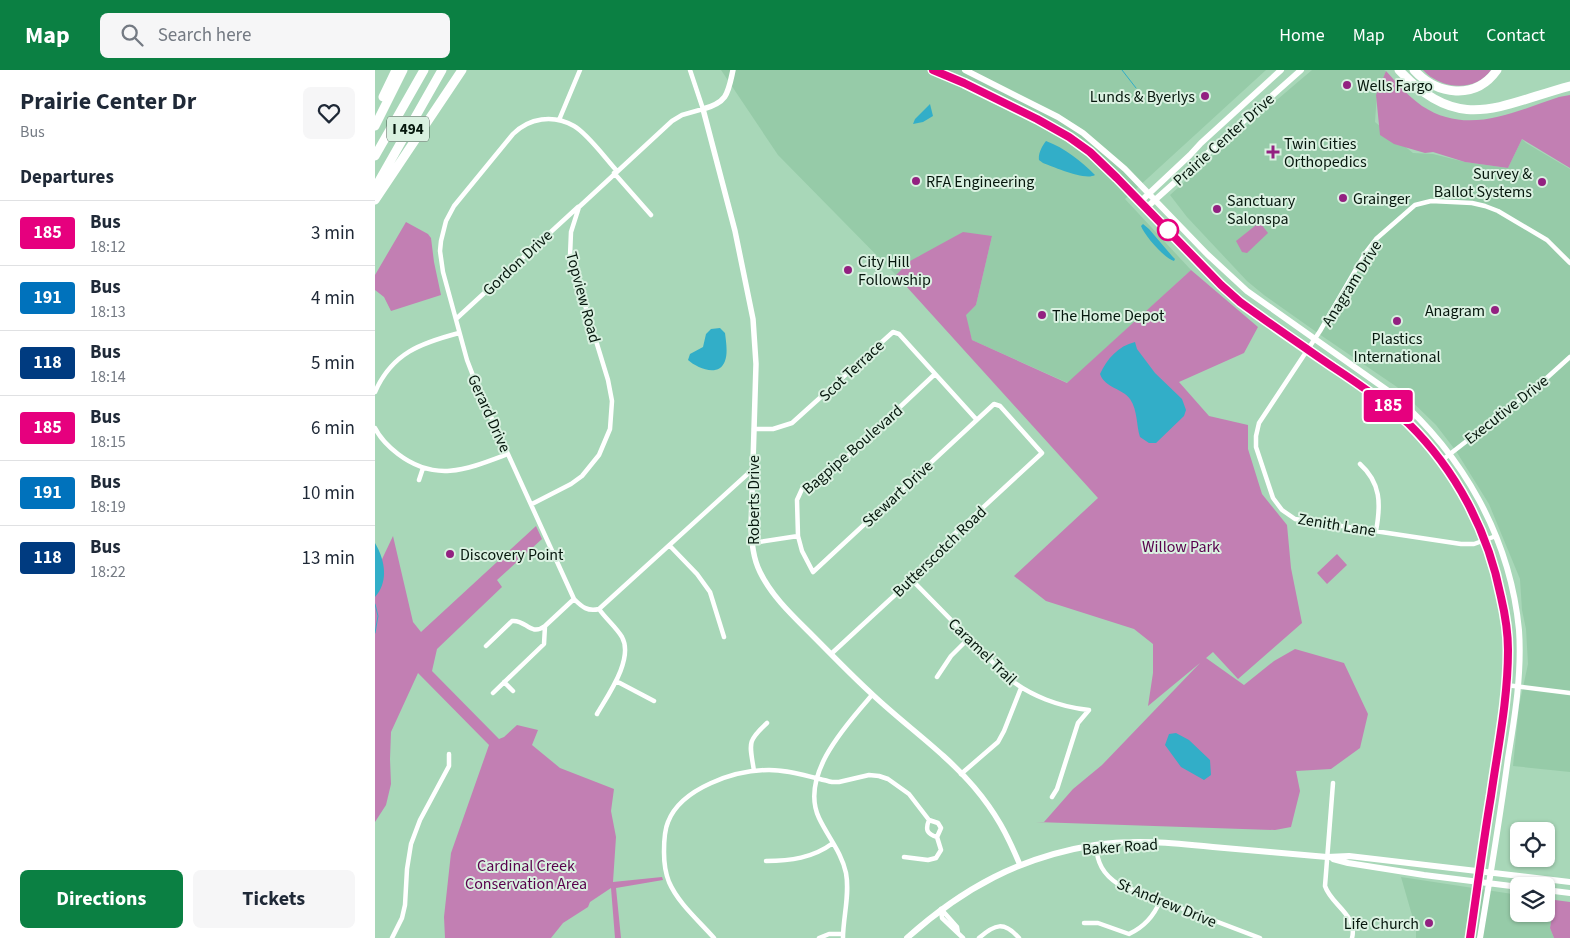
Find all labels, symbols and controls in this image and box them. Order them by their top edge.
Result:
search box [100,13,450,58]
text: Map [25,18,70,53]
icon: search [118,21,146,49]
text: Search here [158,22,251,49]
text: Home [1279,23,1325,48]
text: Map [1353,23,1385,48]
text: About [1413,23,1458,48]
text: Contact [1486,23,1545,48]
place label: Wells Fargo [1357,75,1433,97]
marker: Wells Fargo [1341,79,1353,91]
text: Prairie Center Dr [20,84,196,119]
place label: Lunds & Byerlys [1090,86,1195,108]
button: heart [303,87,355,139]
street label: Prairie Center Drive [1168,88,1279,191]
marker: Lunds & Byerlys [1199,90,1211,102]
road number: I 494 [387,116,429,142]
text: Bus [20,121,45,143]
place label: Twin Cities Orthopedics [1284,133,1367,173]
marker: Twin Cities Orthopedics [1266,145,1280,159]
place label: Survey & Ballot Systems [1434,163,1532,203]
text: Departures [20,164,114,191]
place label: RFA Engineering [926,171,1034,193]
marker: RFA Engineering [910,175,922,187]
marker: Survey & Ballot Systems [1536,176,1548,188]
place label: Grainger [1353,188,1411,210]
place label: Sanctuary Salonspa [1227,190,1296,230]
marker: Grainger [1337,192,1349,204]
marker: Sanctuary Salonspa [1211,203,1223,215]
text: Bus [90,209,121,236]
unlabelled marker [1157,219,1179,241]
text: 185 [33,220,62,245]
text: 3 min [311,220,355,247]
street label: Gordon Drive [478,225,557,301]
text: 18:12 [90,236,126,258]
street label: Anagram Drive [1317,236,1387,331]
street label: Topview Road [560,249,606,345]
place label: City Hill Followship [858,251,931,291]
marker: City Hill Followship [842,264,854,276]
text: Bus [90,274,121,301]
text: 191 [33,285,62,310]
text: 4 min [311,285,355,312]
place label: Anagram [1425,300,1485,322]
text: 18:13 [90,301,126,323]
marker: Anagram [1489,304,1501,316]
place label: The Home Depot [1052,305,1165,327]
marker: The Home Depot [1036,309,1048,321]
marker: Plastics International [1391,315,1403,327]
place label: Plastics International [1353,328,1441,368]
street label: Scot Terrace [814,335,889,407]
text: Bus [90,339,121,366]
text: 118 [33,350,62,375]
text: 5 min [311,350,355,377]
text: 18:14 [90,366,126,388]
street label: Executive Drive [1460,370,1553,450]
street label: Gerard Drive [462,371,516,456]
line badge: 185 [1359,390,1417,422]
text: 185 [1374,393,1402,418]
street label: Bagpipe Boulevard [798,400,908,500]
text: Bus [90,404,121,431]
text: 185 [33,415,62,440]
text: 6 min [311,415,355,442]
text: 18:15 [90,431,126,453]
street label: Roberts Drive [743,455,765,545]
street label: Stewart Drive [857,455,938,532]
text: Bus [90,469,121,496]
text: 191 [33,480,62,505]
text: 10 min [301,480,355,507]
text: 18:19 [90,496,126,518]
street label: Butterscotch Road [888,501,991,602]
street label: Zenith Lane [1296,508,1378,542]
text: Bus [90,534,121,561]
park label: Willow Park [1142,536,1220,558]
place label: Discovery Point [460,544,564,566]
text: 118 [33,545,62,570]
text: 13 min [301,545,355,572]
marker: Discovery Point [444,548,456,560]
text: 18:22 [90,561,126,583]
street label: Caramel Trail [943,613,1022,690]
map controls [1510,822,1555,922]
button: locate [1510,822,1555,867]
street label: Baker Road [1081,833,1159,861]
park label: Cardinal Creek Conservation Area [465,855,587,895]
button: Directions [20,870,183,928]
button: Tickets [193,870,355,928]
street label: St Andrew Drive [1113,873,1220,933]
button: layers [1510,877,1555,922]
place label: Life Church [1344,913,1419,935]
marker: Life Church [1423,917,1435,929]

